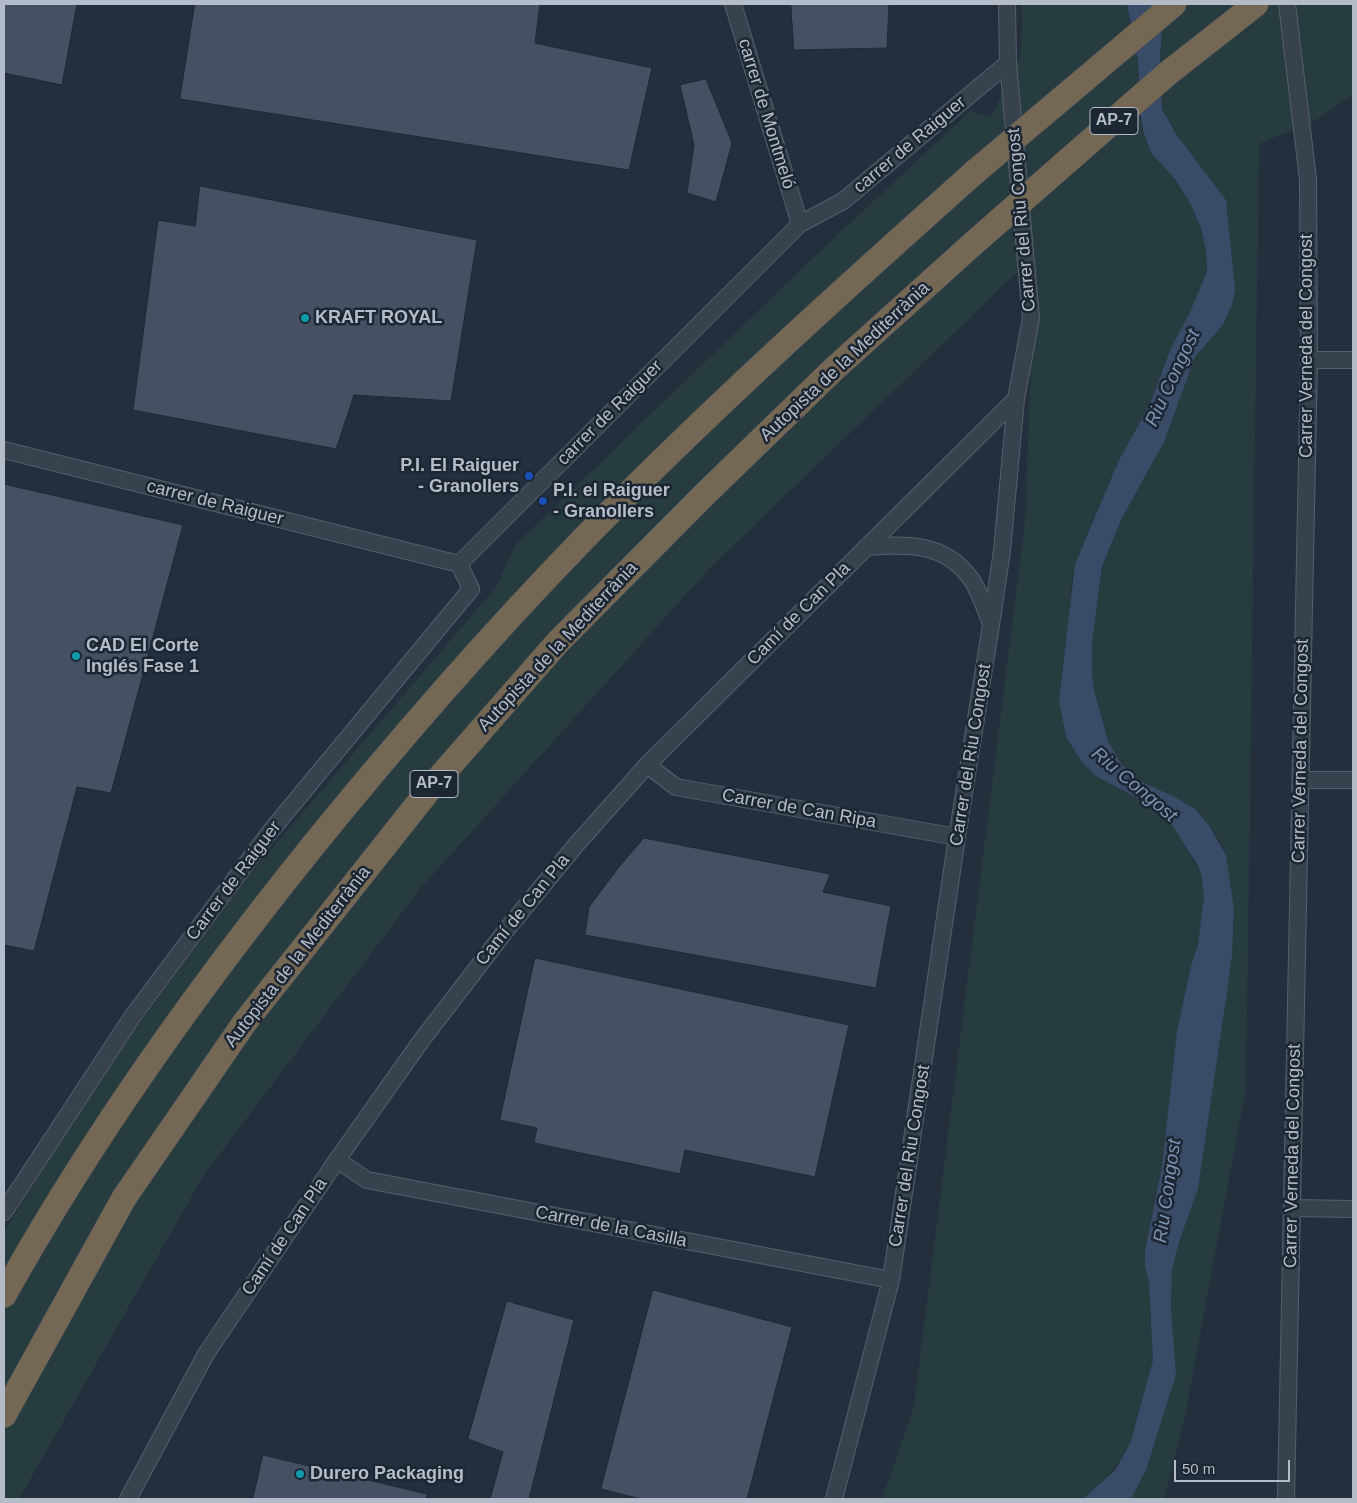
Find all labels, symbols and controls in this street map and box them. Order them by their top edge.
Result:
street label: carrer de Montmeló [733,36,799,192]
street label: carrer de Raiguer [849,92,971,198]
road number: AP-7 [1090,108,1138,134]
street label: Carrer del Riu Congost [1003,127,1041,313]
street label: Carrer Verneda del Congost [1296,234,1318,458]
street label: Autopista de la Mediterrània [756,278,934,446]
place label: KRAFT ROYAL [315,307,442,329]
marker: KRAFT ROYAL [299,312,311,324]
water label: Riu Congost [1141,326,1205,430]
street label: carrer de Raiguer [553,356,667,470]
place label: P.I. El Raiguer - Granollers [400,455,519,498]
marker: P.I. El Raiguer - Granollers [523,470,535,482]
street label: carrer de Raiguer [144,476,286,530]
place label: P.I. el Raiguer - Granollers [553,480,670,522]
marker: P.I. el Raiguer - Granollers [537,495,549,507]
street label: Autopista de la Mediterrània [474,558,642,736]
street label: Camí de Can Pla [743,558,855,670]
place label: CAD El Corte Inglés Fase 1 [86,635,199,678]
street label: Carrer Verneda del Congost [1288,639,1314,863]
marker: CAD El Corte Inglés Fase 1 [70,650,82,662]
street label: Carrer del Riu Congost [946,662,996,848]
water label: Riu Congost [1087,743,1181,827]
road number: AP-7 [410,771,458,798]
street label: Carrer de Can Ripa [720,785,878,833]
street label: Carrer de Raiguer [182,817,286,945]
street label: Camí de Can Pla [471,850,575,970]
street label: Autopista de la Mediterrània [220,862,376,1052]
street label: Carrer Verneda del Congost [1280,1044,1306,1268]
street label: Carrer del Riu Congost [885,1063,935,1249]
water label: Riu Congost [1149,1138,1187,1244]
street label: Camí de Can Pla [238,1174,332,1300]
street label: Carrer de la Casilla [533,1202,689,1252]
scale bar [1177,1450,1293,1482]
text: 50 m [1182,1460,1215,1477]
place label: Durero Packaging [310,1463,464,1485]
marker: Durero Packaging [294,1468,306,1480]

